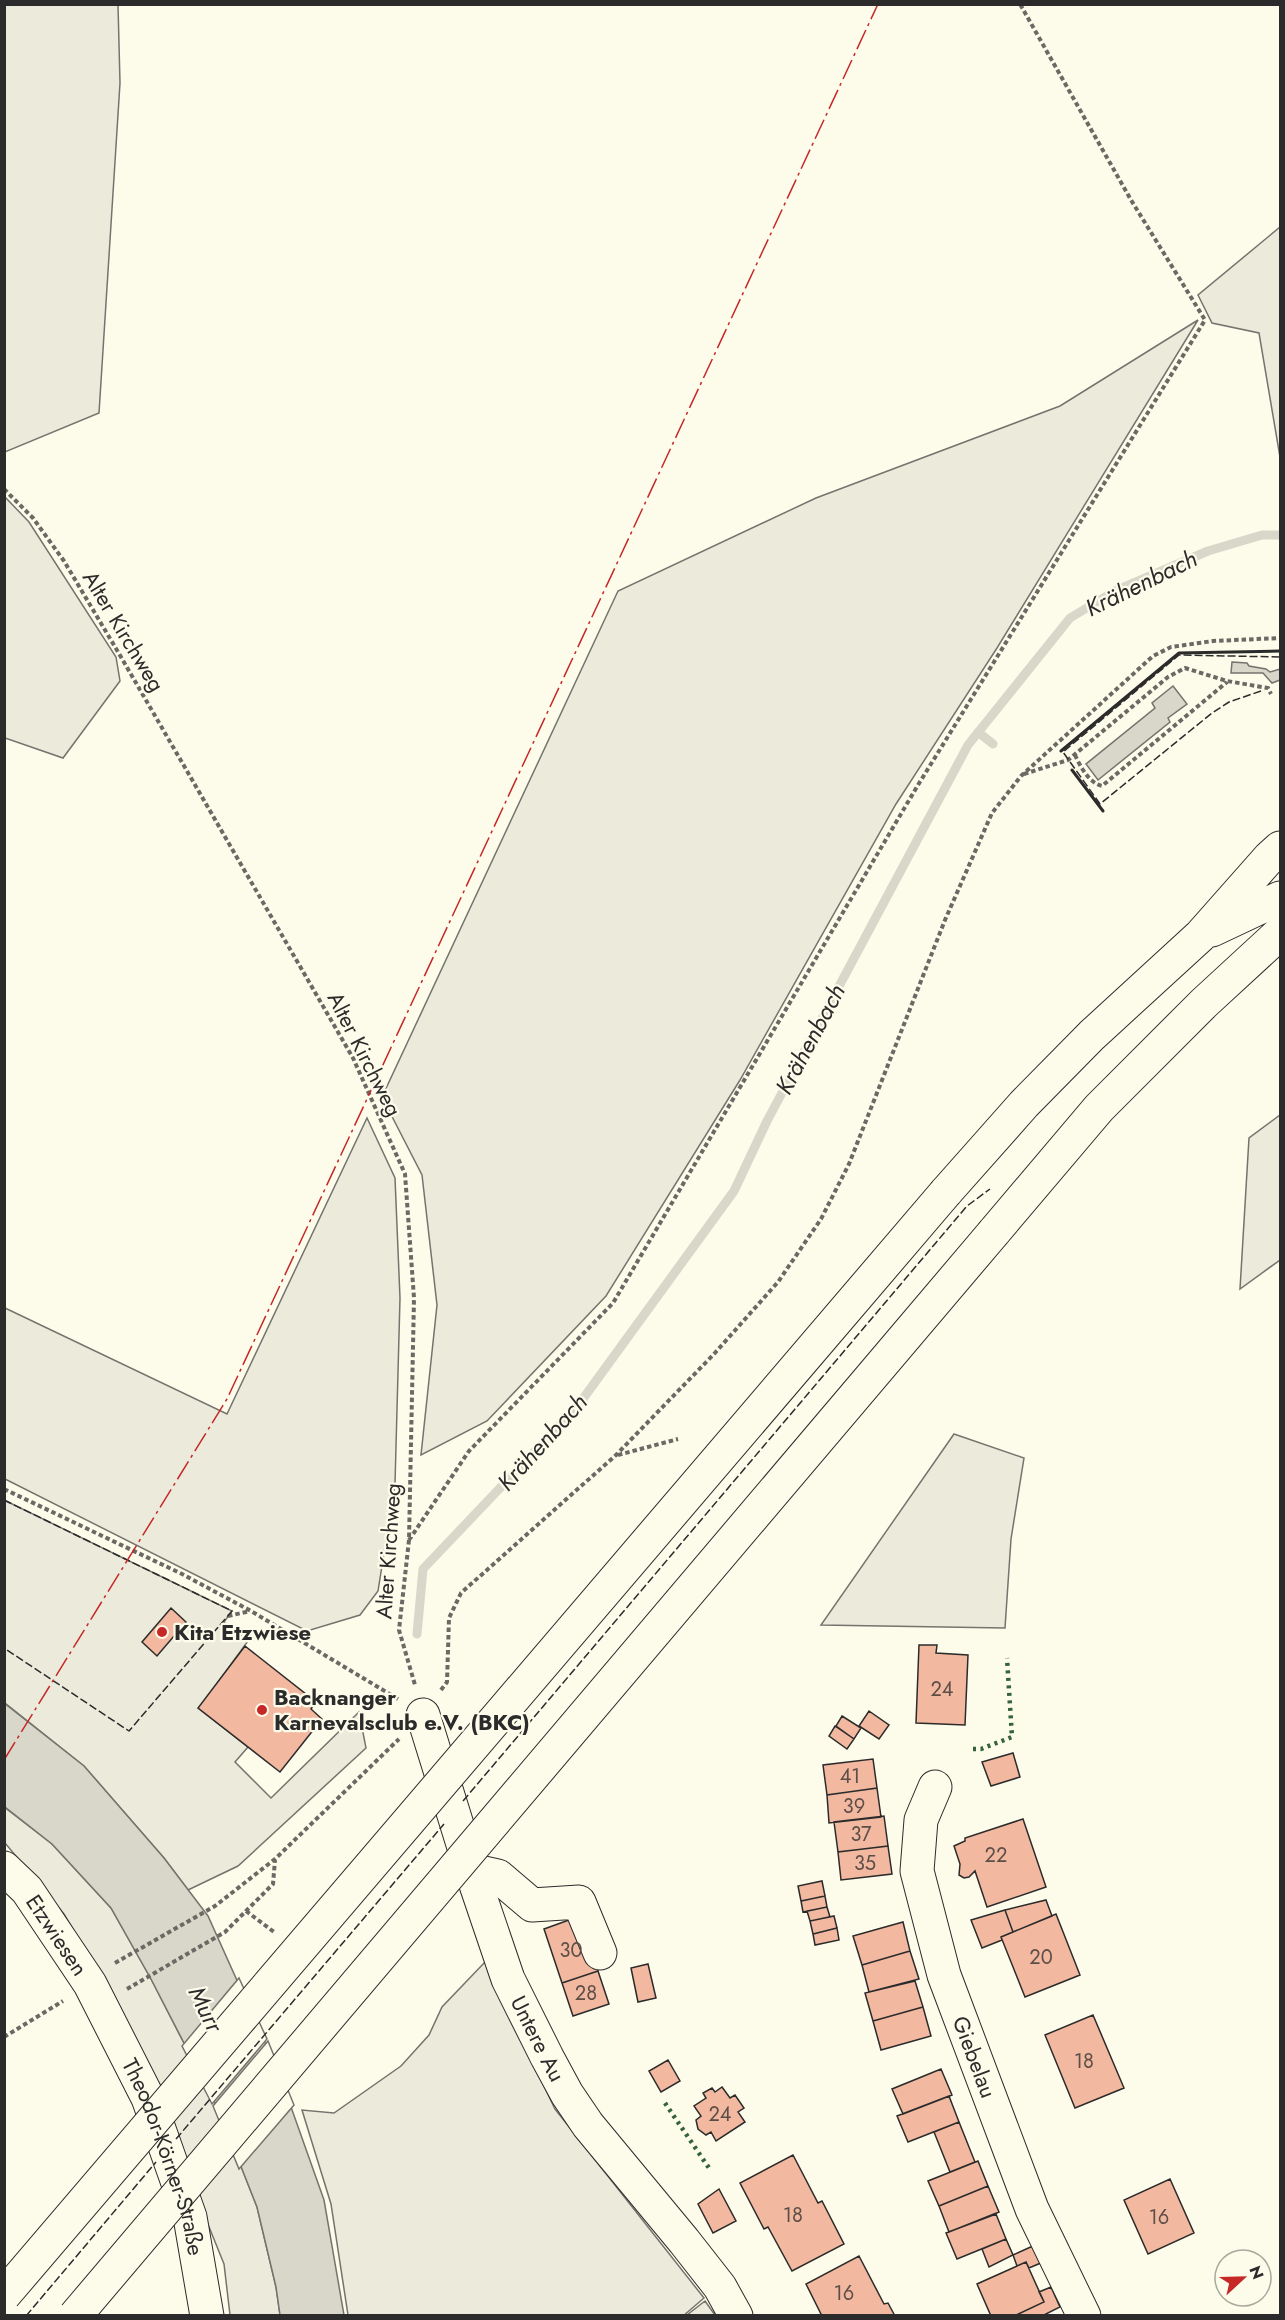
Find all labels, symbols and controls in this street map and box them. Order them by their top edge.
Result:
water label: Krähenbach [1079,541,1203,625]
street label: Alter Kirchweg [75,564,173,698]
water label: Krähenbach [766,977,854,1101]
street label: Alter Kirchweg [320,986,410,1122]
water label: Krähenbach [489,1385,595,1499]
street label: Alter Kirchweg [367,1482,409,1620]
place label: Kita Etzwiese [174,1616,311,1648]
marker: Kita Etzwiese [155,1625,169,1639]
house number: 24 [930,1675,954,1704]
place label: Backnanger Karnevalsclub e.V. (BKC) [274,1681,530,1738]
marker: Backnanger Karnevalsclub e.V. (BKC) [255,1703,269,1717]
house number: 41 [840,1762,860,1791]
house number: 39 [843,1792,865,1821]
house number: 37 [850,1820,872,1849]
house number: 22 [985,1841,1007,1870]
house number: 35 [854,1849,876,1878]
street label: Etzwiesen [18,1888,96,1982]
house number: 30 [560,1936,582,1965]
house number: 20 [1029,1943,1053,1972]
house number: 28 [575,1979,597,2008]
water label: Murr [180,1980,233,2040]
street label: Untere Au [503,1990,573,2087]
street label: Giebelau [945,2011,1005,2102]
house number: 18 [1074,2047,1094,2076]
street label: Theodor-Körner-Straße [114,2053,212,2258]
house number: 24 [708,2100,732,2129]
house number: 18 [783,2201,803,2230]
house number: 16 [1149,2203,1169,2232]
north arrow [1213,2248,1273,2308]
text: N [1243,2262,1269,2283]
house number: 16 [834,2279,854,2308]

